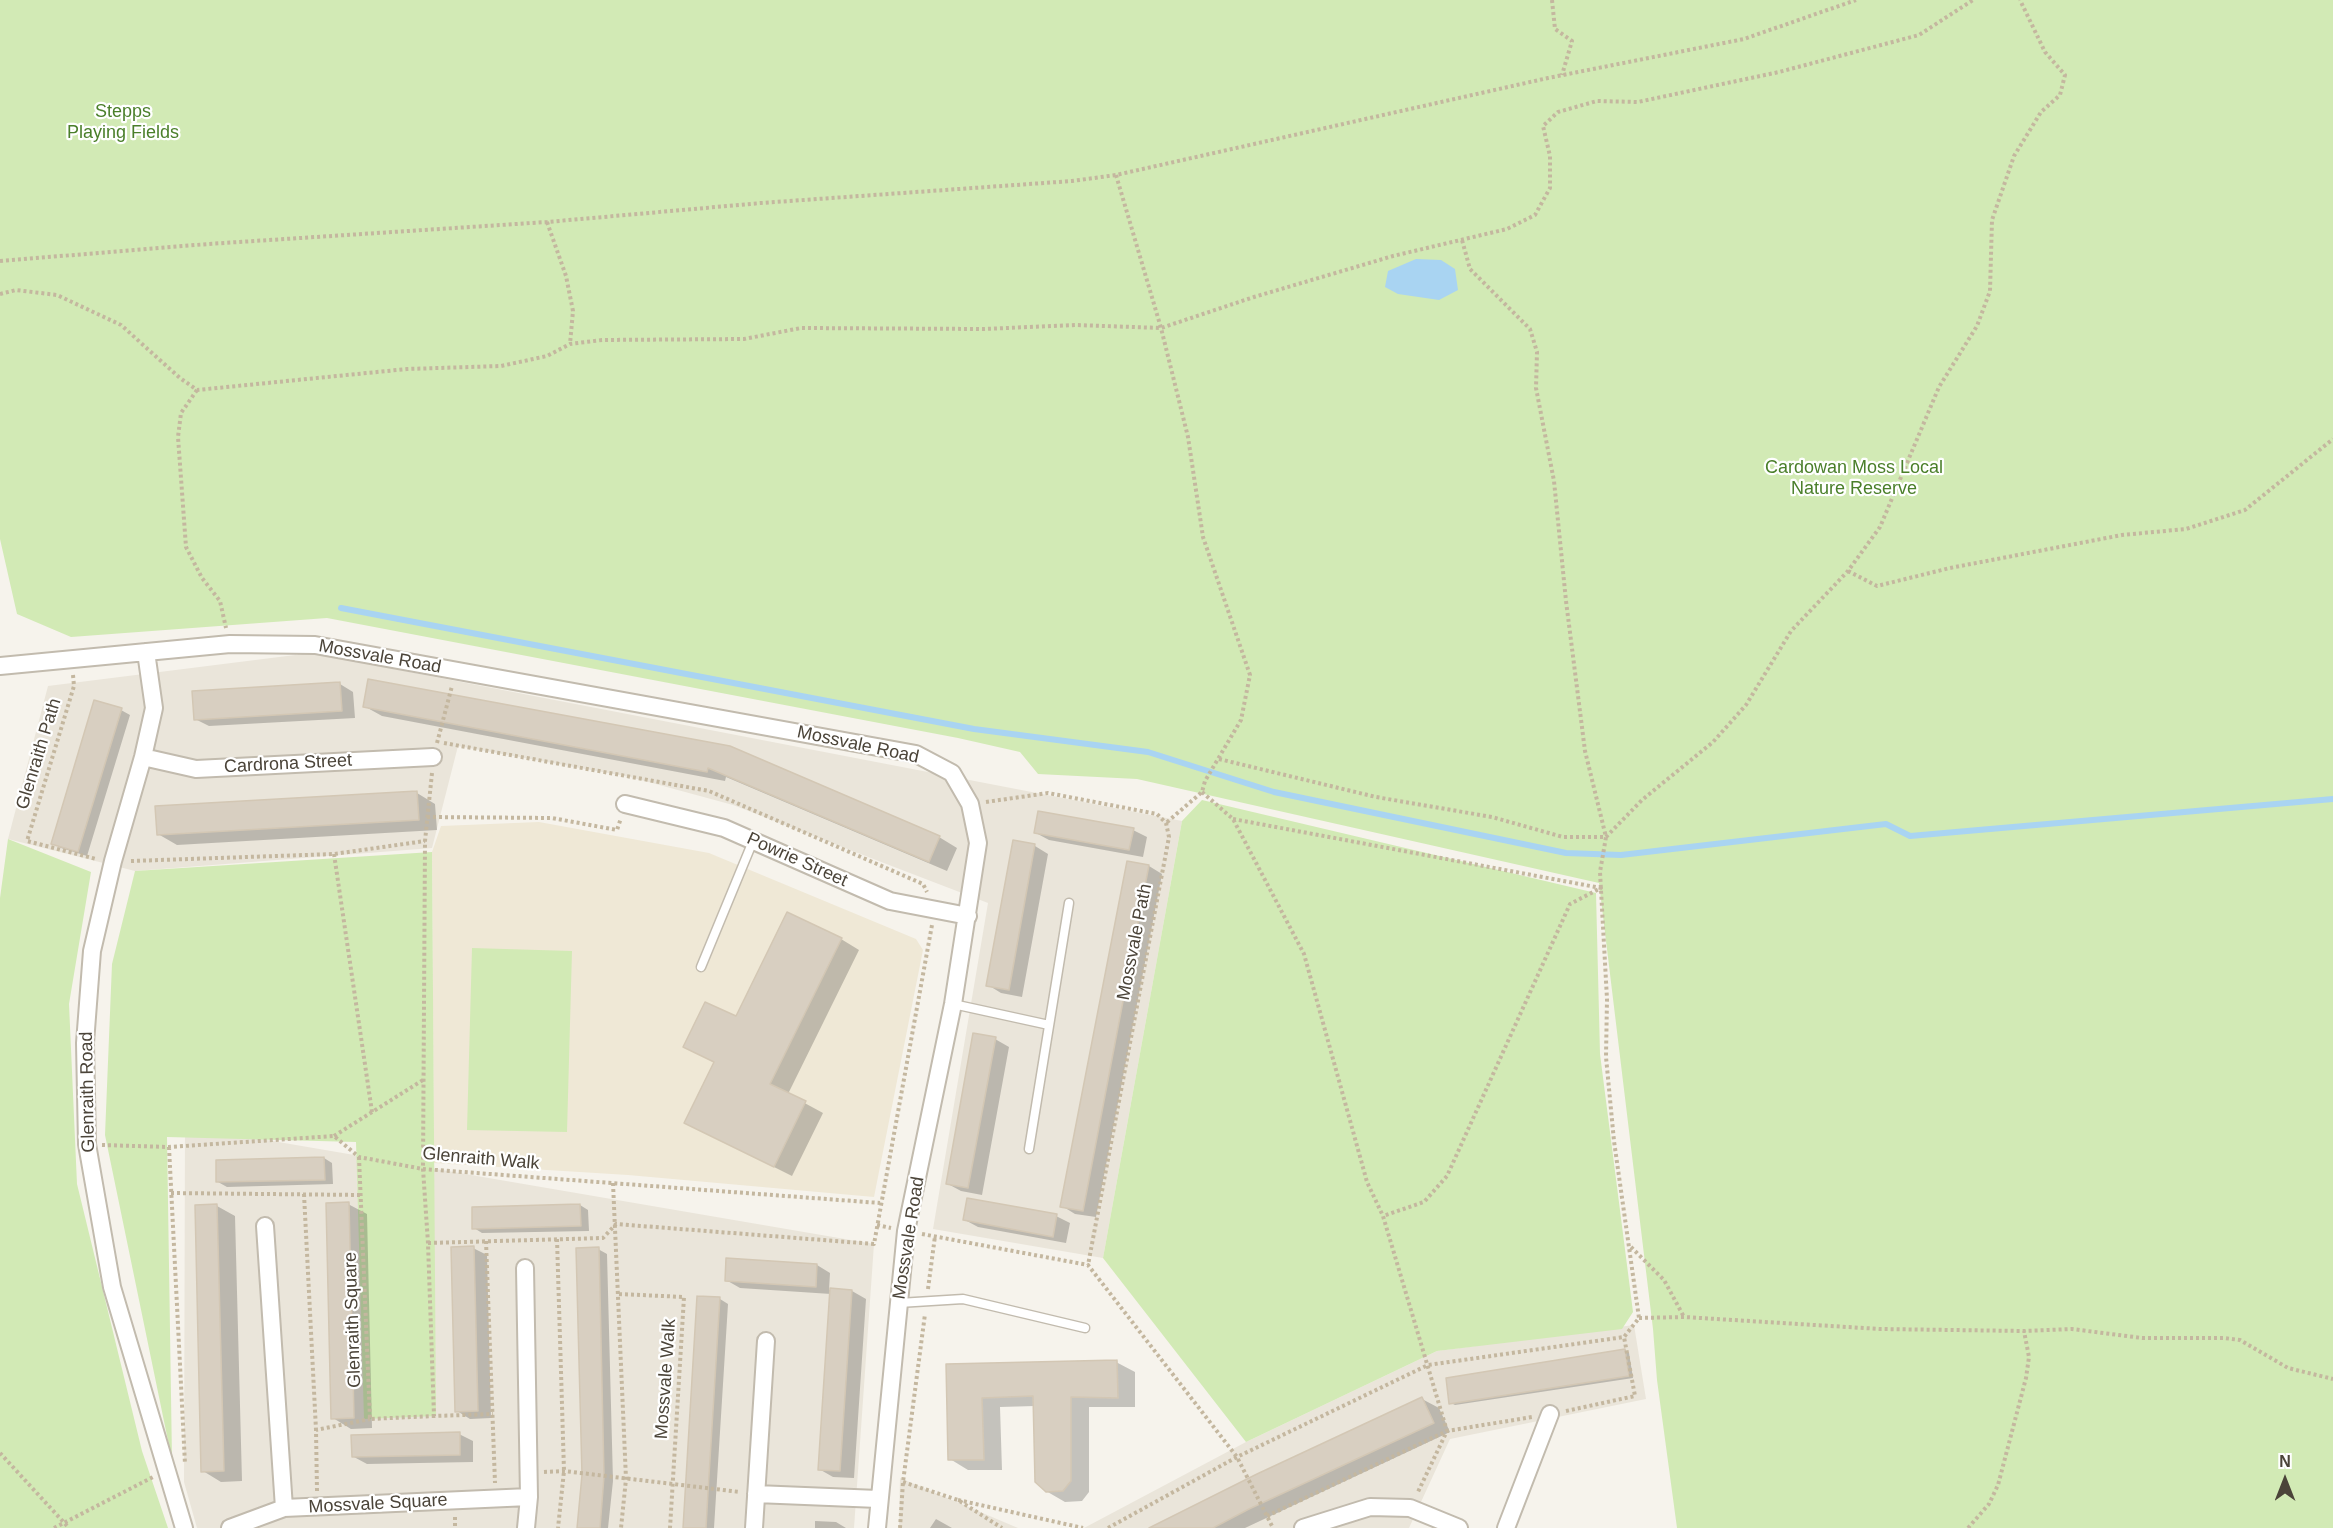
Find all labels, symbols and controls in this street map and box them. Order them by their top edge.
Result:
park label: Stepps Playing Fields [67,101,179,144]
park label: Cardowan Moss Local Nature Reserve [1765,457,1943,500]
street label: Mossvale Road [317,636,443,678]
street label: Glenraith Path [12,696,66,812]
street label: Mossvale Road [795,722,921,768]
street label: Cardrona Street [223,750,353,778]
street label: Powrie Street [743,828,851,892]
street label: Mossvale Path [1113,882,1157,1002]
street label: Glenraith Road [76,1031,100,1153]
street label: Glenraith Walk [422,1143,540,1175]
street label: Mossvale Road [889,1175,929,1301]
street label: Glenraith Square [340,1252,366,1388]
street label: Mossvale Walk [651,1318,681,1440]
north arrow [2255,1450,2315,1510]
text: N [2279,1453,2291,1470]
street label: Mossvale Square [308,1490,448,1518]

